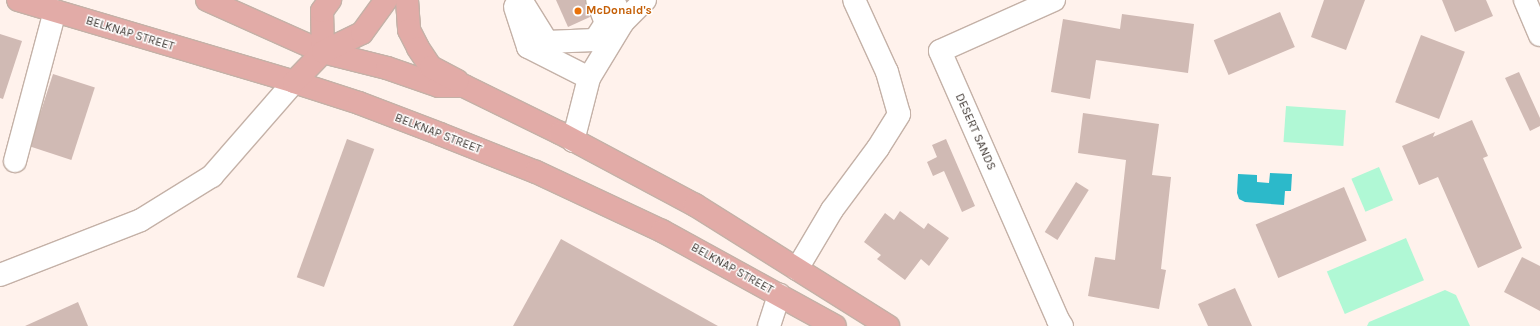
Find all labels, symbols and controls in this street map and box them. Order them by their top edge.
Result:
place label: McDonald's [586,4,652,18]
marker: McDonald's [573,6,583,16]
street label: BELKNAP STREET [84,14,176,54]
street label: DESERT SANDS [952,91,998,173]
street label: BELKNAP STREET [393,111,483,157]
street label: BELKNAP STREET [688,240,776,298]

